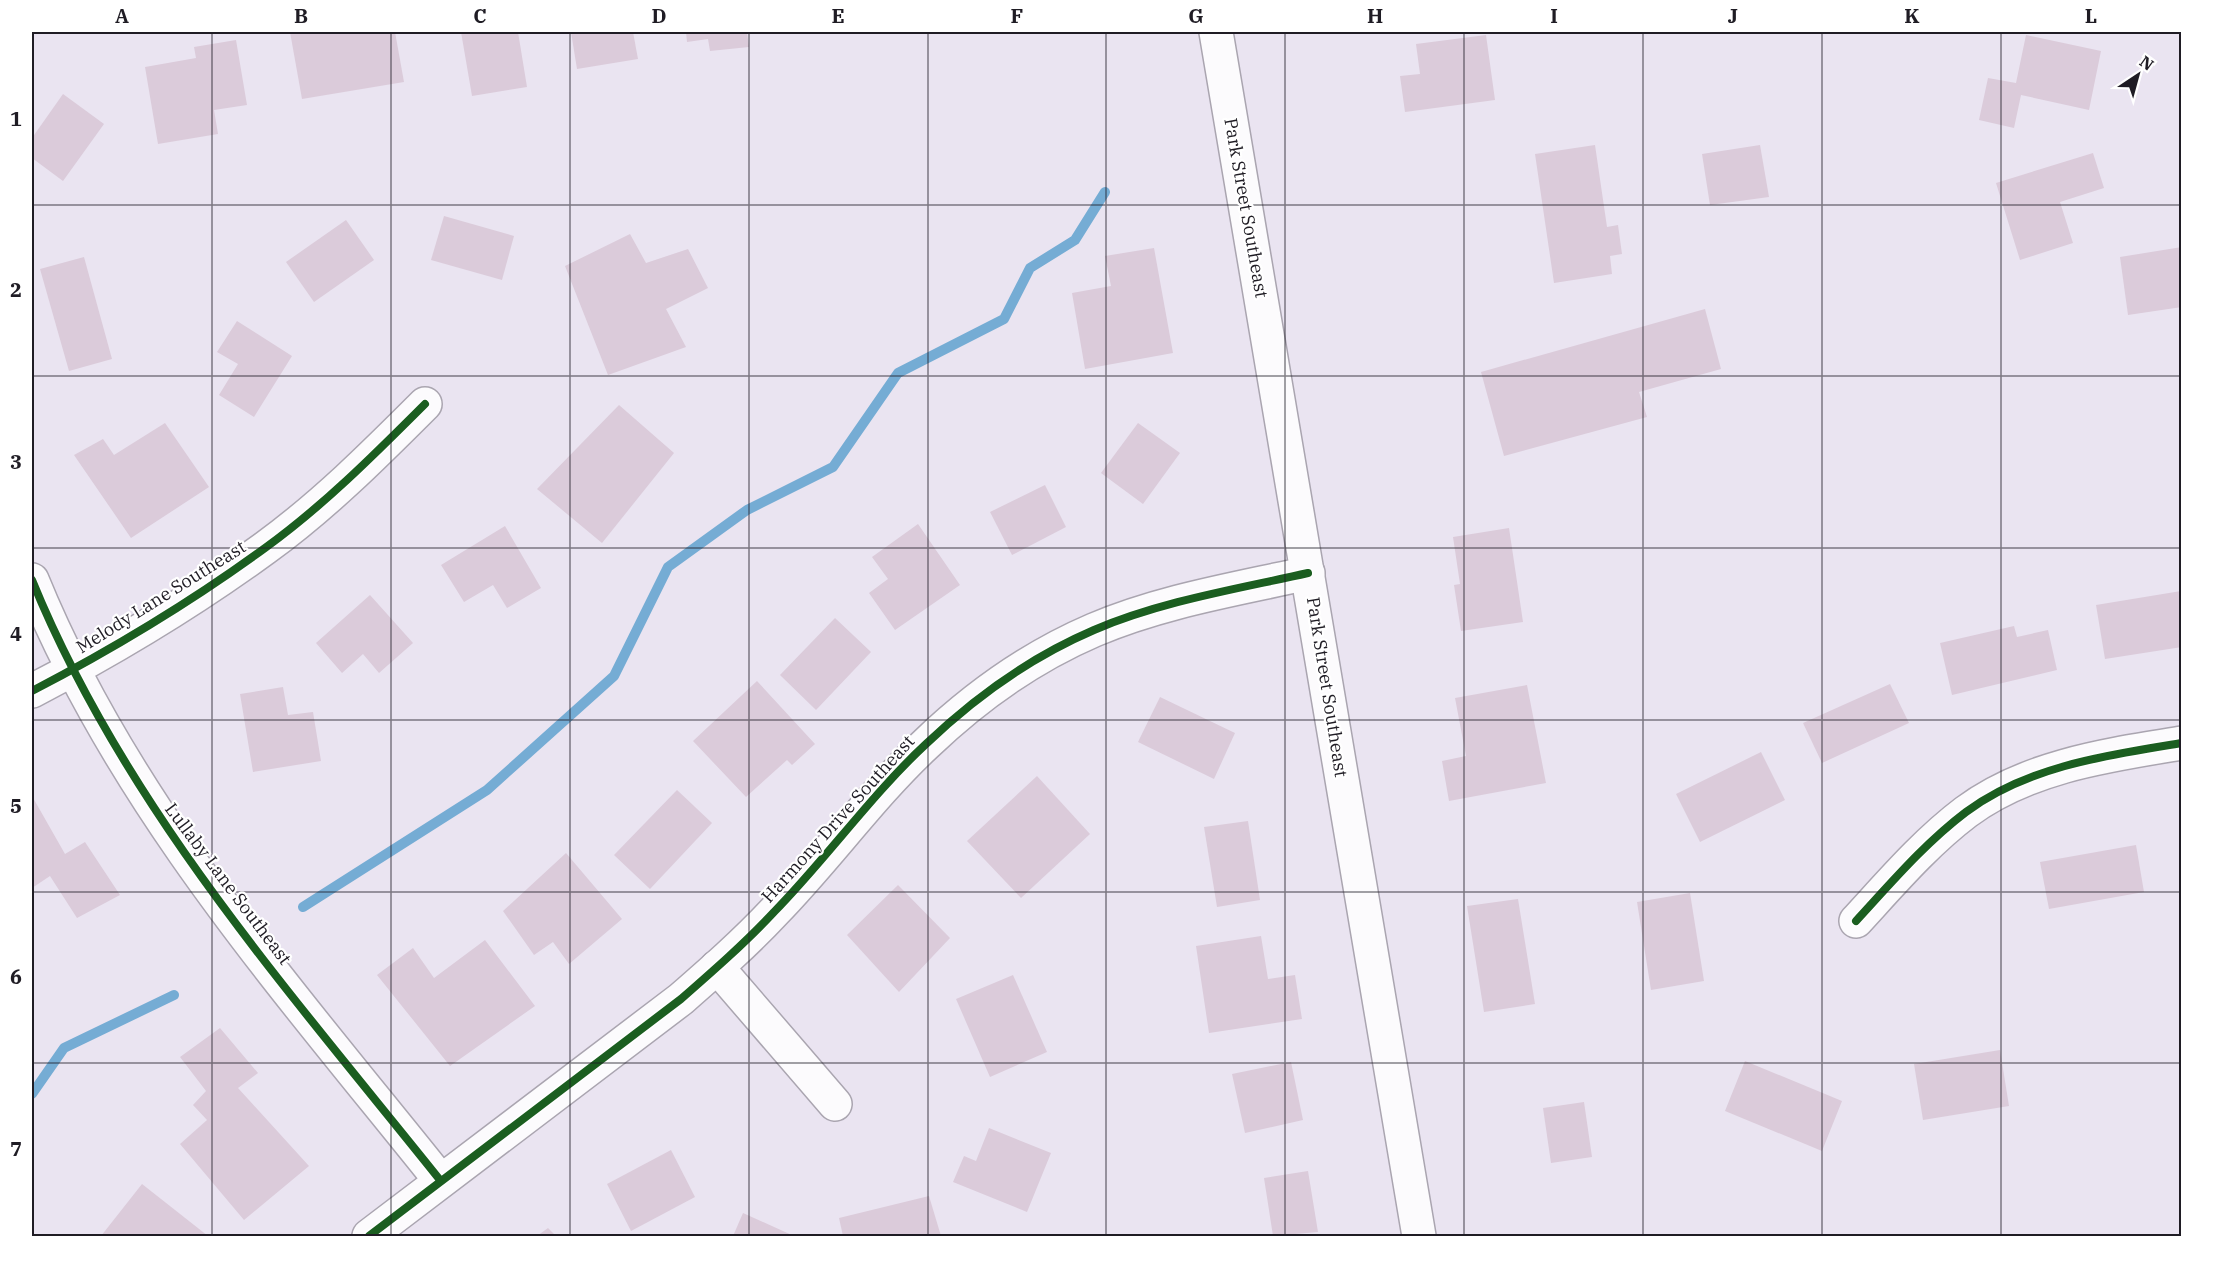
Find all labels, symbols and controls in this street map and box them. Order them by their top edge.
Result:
text: A [115,2,129,29]
text: B [294,2,308,29]
text: C [473,2,487,29]
text: D [651,2,667,29]
text: E [831,2,845,29]
text: F [1011,2,1023,29]
text: G [1188,2,1204,29]
text: H [1367,2,1383,29]
text: I [1550,2,1558,29]
text: J [1728,2,1738,29]
text: K [1904,2,1920,29]
text: L [2085,2,2097,29]
north arrow [2108,45,2168,105]
text: N [2136,51,2158,75]
text: 1 [10,105,22,132]
street label: Park Street Southeast [1219,116,1274,300]
text: 2 [10,276,22,303]
text: 3 [10,448,22,475]
street label: Melody Lane Southeast [72,535,250,658]
street label: Park Street Southeast [1302,595,1353,779]
text: 4 [10,620,22,647]
street label: Harmony Drive Southeast [756,730,919,907]
text: 5 [10,792,22,819]
street label: Lullaby Lane Southeast [160,798,297,969]
text: 6 [10,963,22,990]
text: 7 [10,1135,22,1162]

